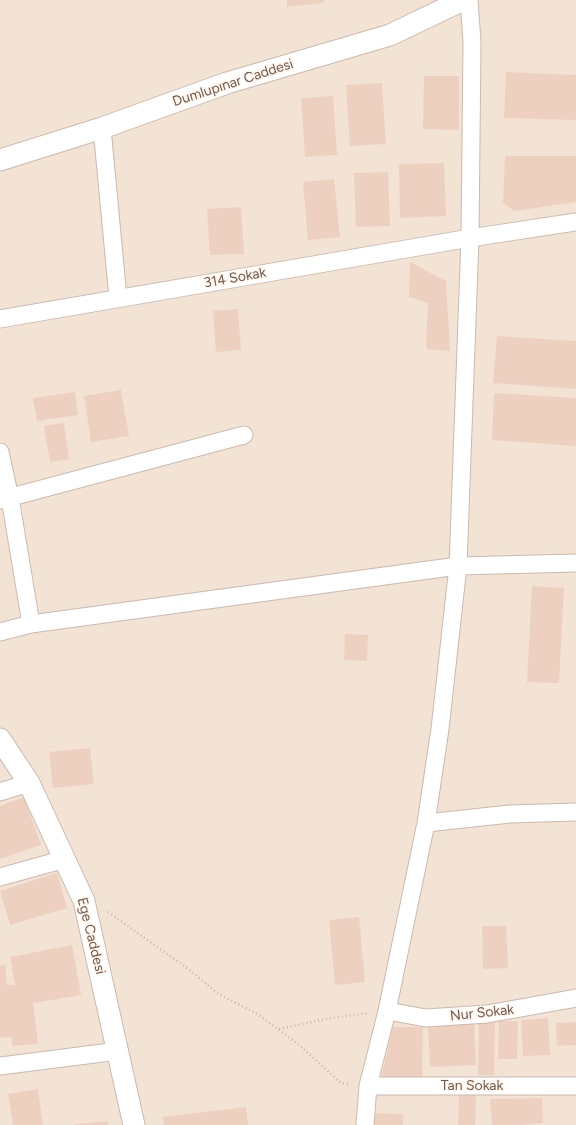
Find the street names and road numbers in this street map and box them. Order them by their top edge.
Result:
street label: Dumlupınar Caddesi [171,56,295,110]
street label: 314 Sokak [203,264,267,292]
street label: Ege Caddesi [73,896,109,976]
street label: Nur Sokak [449,1001,515,1025]
street label: Tan Sokak [441,1078,503,1094]

